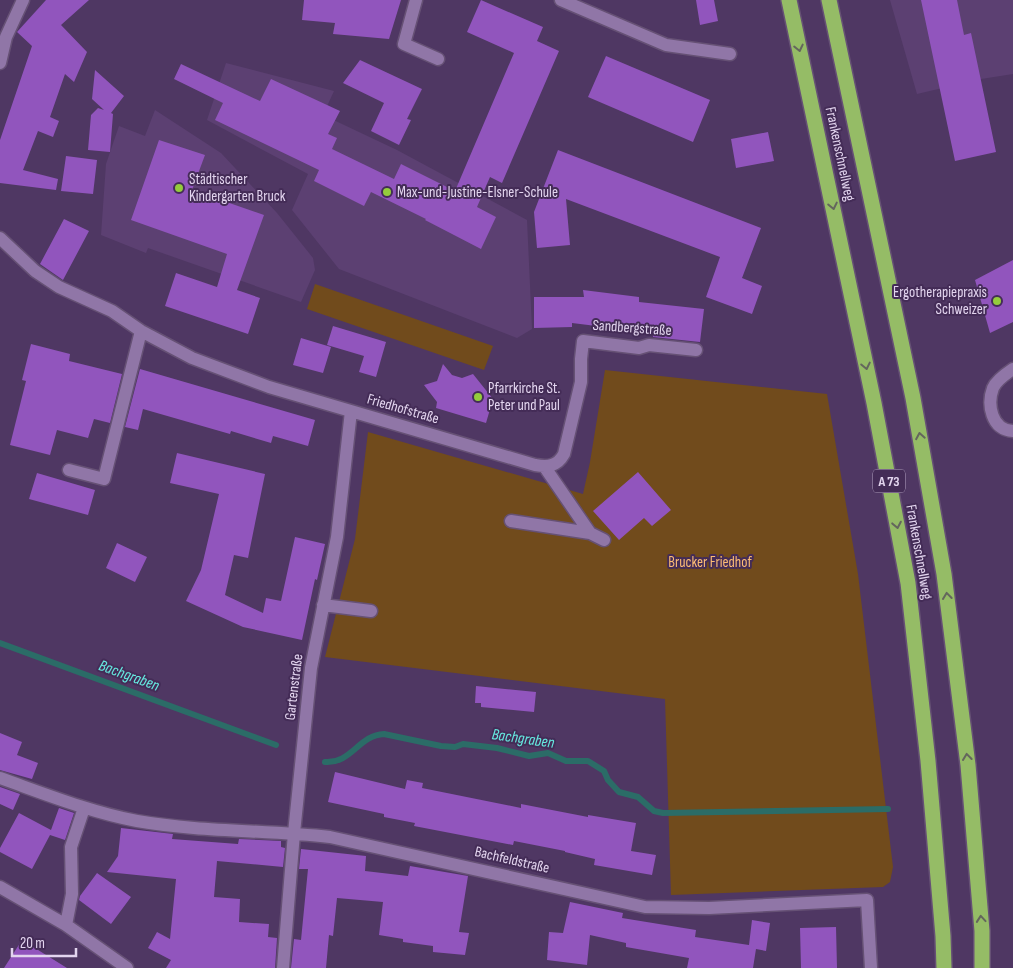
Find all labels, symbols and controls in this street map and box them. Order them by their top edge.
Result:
one-way arrow [793,43,804,52]
street label: Frankenschnellweg [821,105,859,203]
place label: Städtischer Kindergarten Bruck [189,170,286,206]
marker: Städtischer Kindergarten Bruck [173,182,185,194]
place label: Max-und-Justine-Elsner-Schule [397,183,558,202]
marker: Max-und-Justine-Elsner-Schule [381,186,393,198]
one-way arrow [827,202,838,211]
place label: Ergotherapiepraxis Schweizer [893,283,988,319]
marker: Ergotherapiepraxis Schweizer [991,295,1003,307]
street label: Sandbergstraße [592,316,672,340]
one-way arrow [861,361,871,370]
place label: Pfarrkirche St. Peter und Paul [488,379,561,415]
street label: Friedhofstraße [365,390,441,428]
marker: Pfarrkirche St. Peter und Paul [472,391,484,403]
one-way arrow [915,432,925,440]
road number: A 73 [873,470,905,492]
street label: Frankenschnellweg [901,503,937,601]
one-way arrow [892,521,902,530]
park label: Brucker Friedhof [668,553,752,572]
one-way arrow [942,592,953,600]
street label: Gartenstraße [281,653,307,721]
water label: Bachgraben [96,656,162,696]
water label: Bachgraben [490,725,556,753]
one-way arrow [962,753,973,761]
street label: Bachfeldstraße [473,842,551,878]
one-way arrow [975,915,986,923]
scale bar [12,926,76,958]
text: 20 m [20,934,45,953]

